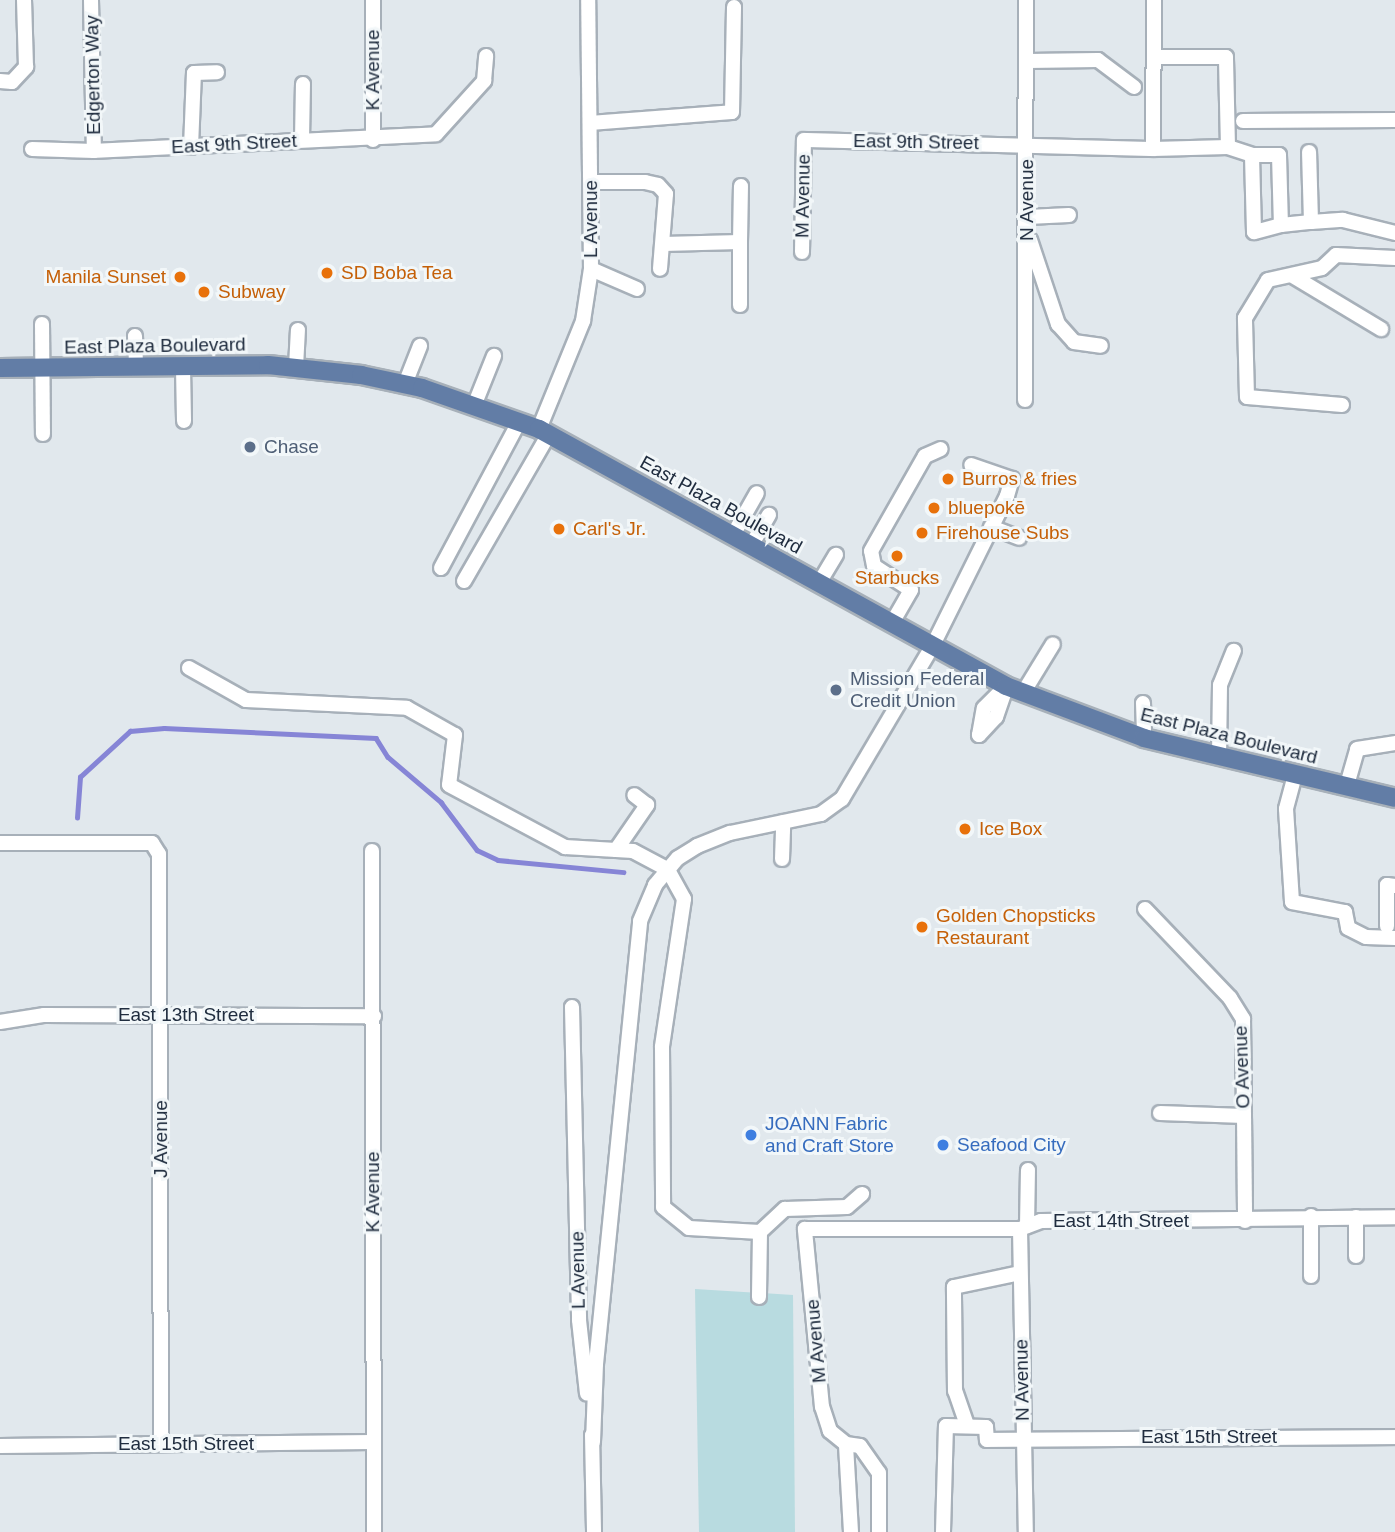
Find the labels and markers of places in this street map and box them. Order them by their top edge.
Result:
place label: SD Boba Tea [341,262,453,284]
marker: SD Boba Tea [319,265,335,281]
place label: Manila Sunset [46,266,166,288]
marker: Manila Sunset [172,269,188,285]
place label: Subway [218,281,286,303]
marker: Subway [196,284,212,300]
place label: Chase [264,436,319,458]
marker: Chase [242,439,258,455]
place label: Burros & fries [962,468,1077,490]
marker: Burros & fries [940,471,956,487]
place label: bluepokē [948,497,1025,519]
marker: bluepokē [926,500,942,516]
place label: Carl's Jr. [573,518,646,540]
marker: Carl's Jr. [551,521,567,537]
place label: Firehouse Subs [936,522,1069,544]
marker: Firehouse Subs [914,525,930,541]
marker: Starbucks [889,548,905,564]
place label: Starbucks [855,567,939,589]
place label: Mission Federal Credit Union [850,668,984,712]
marker: Mission Federal Credit Union [828,682,844,698]
place label: Ice Box [979,818,1042,840]
marker: Ice Box [957,821,973,837]
place label: Golden Chopsticks Restaurant [936,905,1095,949]
marker: Golden Chopsticks Restaurant [914,919,930,935]
place label: JOANN Fabric and Craft Store [765,1113,894,1157]
marker: JOANN Fabric and Craft Store [743,1127,759,1143]
place label: Seafood City [957,1134,1066,1156]
marker: Seafood City [935,1137,951,1153]

